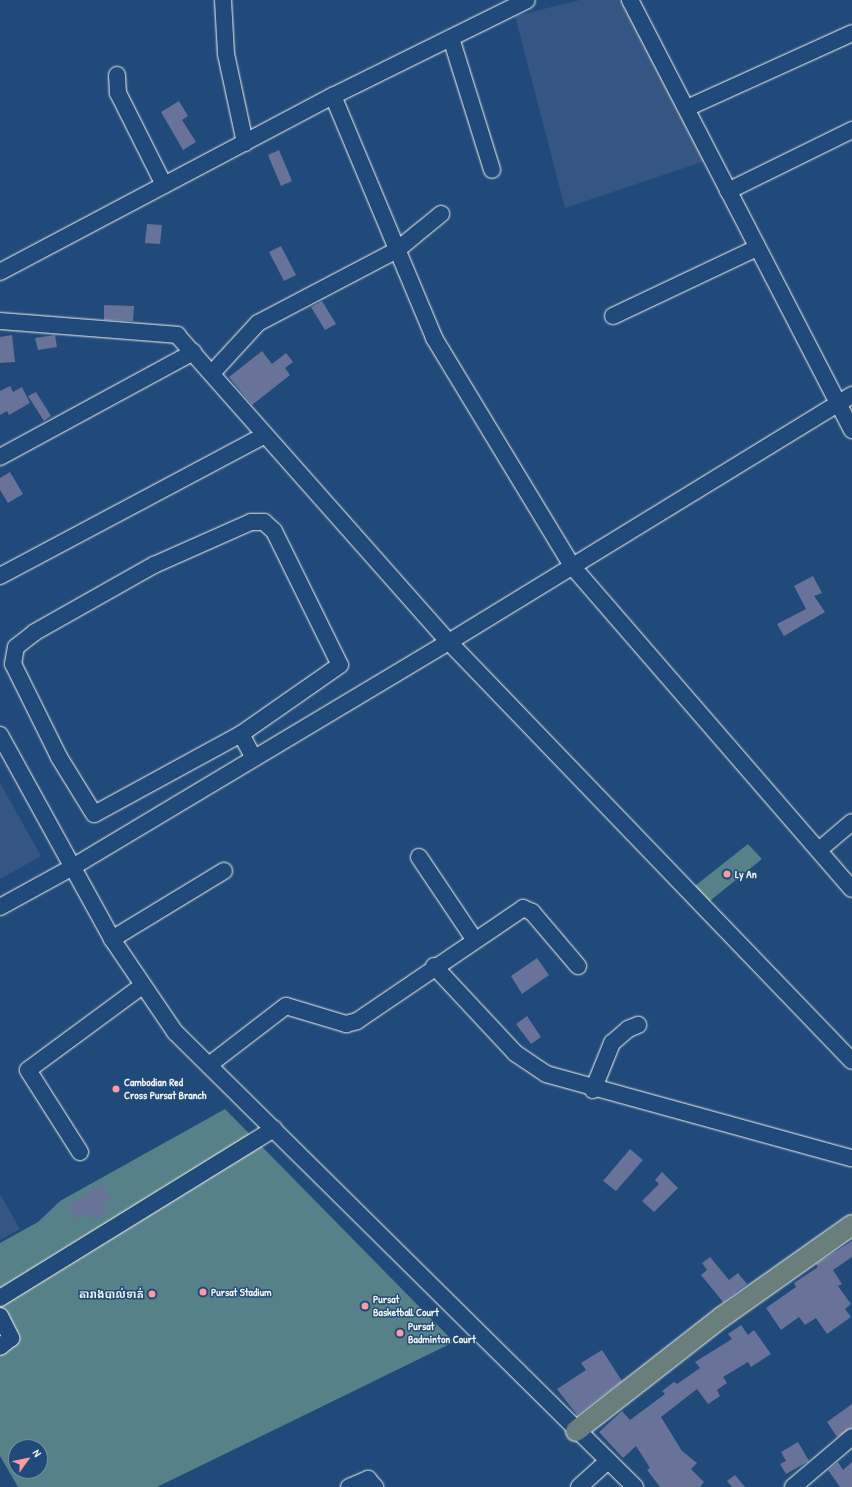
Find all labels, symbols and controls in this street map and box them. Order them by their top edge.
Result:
place label: Ly An [735,867,757,881]
marker: Ly An [722,869,732,879]
place label: Cambodian Red Cross Pursat Branch [124,1076,206,1102]
marker: Cambodian Red Cross Pursat Branch [111,1084,121,1094]
place label: Pursat Stadium [211,1285,272,1299]
place label: តារាងបាល់ទាត់ [79,1287,144,1301]
marker: Pursat Stadium [198,1287,208,1297]
marker: តារាងបាល់ទាត់ [147,1289,157,1299]
place label: Pursat Basketball Court [373,1293,439,1319]
marker: Pursat Basketball Court [360,1301,370,1311]
place label: Pursat Badminton Court [408,1320,476,1346]
marker: Pursat Badminton Court [395,1328,405,1338]
north arrow [8,1439,48,1479]
text: N [30,1447,45,1459]

